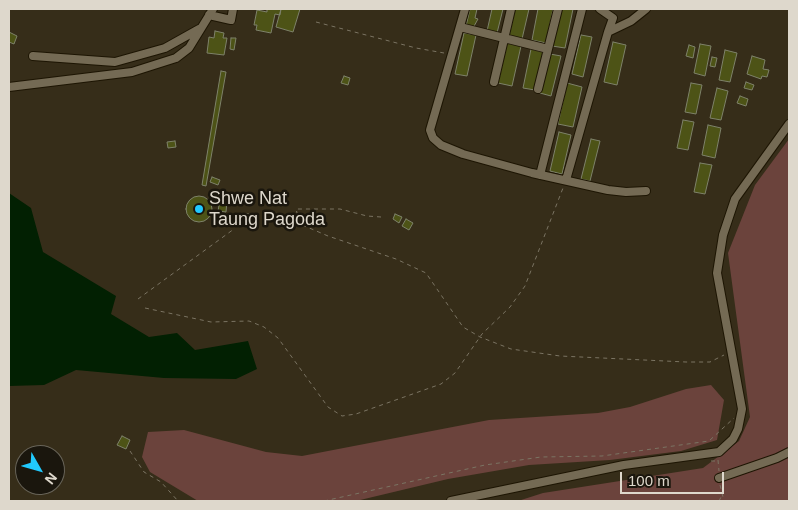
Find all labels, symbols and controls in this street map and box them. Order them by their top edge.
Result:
place label: Shwe Nat Taung Pagoda [209,188,325,230]
marker: Shwe Nat Taung Pagoda [193,203,205,215]
north arrow [15,445,65,495]
scale bar [623,462,727,494]
text: N [42,470,60,488]
text: 100 m [628,472,670,489]

